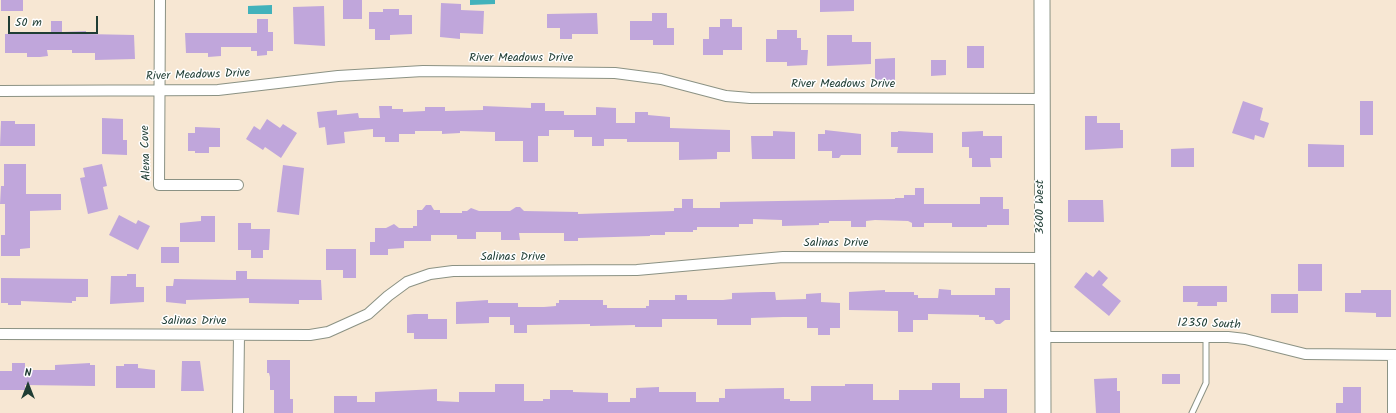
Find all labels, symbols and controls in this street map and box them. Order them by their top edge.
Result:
scale bar [10,8,100,34]
text: 50 m [15,13,42,32]
street label: River Meadows Drive [469,52,573,66]
street label: River Meadows Drive [146,67,250,85]
street label: River Meadows Drive [791,78,895,92]
street label: Alena Cove [139,125,155,181]
street label: 3600 West [1034,180,1048,234]
street label: Salinas Drive [804,237,868,251]
street label: Salinas Drive [481,251,545,265]
street label: Salinas Drive [162,315,226,329]
street label: 12350 South [1177,317,1241,333]
text: N [25,364,31,382]
north arrow [8,365,48,405]

